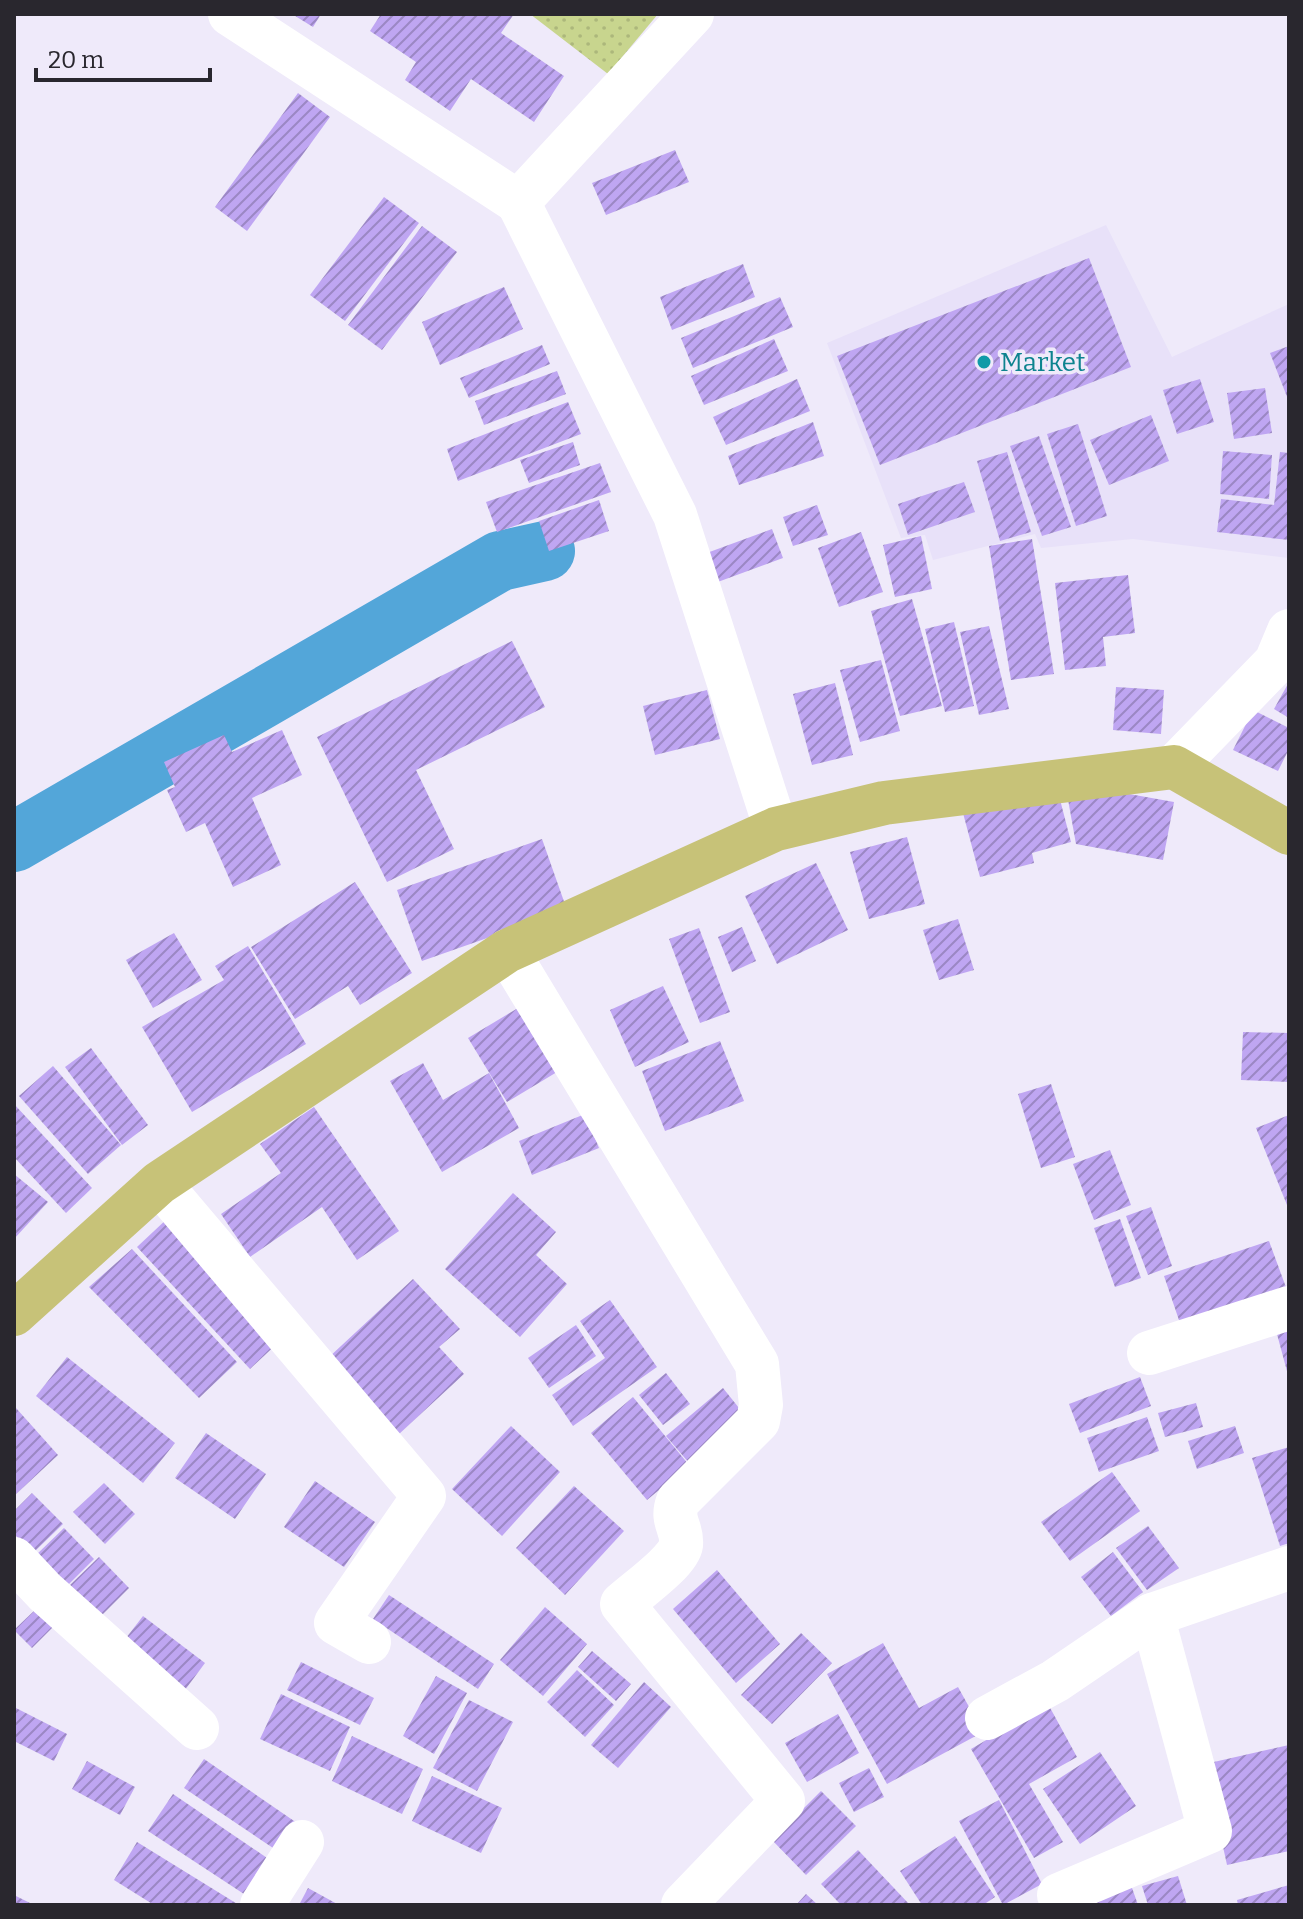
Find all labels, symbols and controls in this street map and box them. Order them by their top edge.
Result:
scale bar [36,32,210,82]
text: 20 m [48,46,104,74]
place label: Market [1000,347,1086,378]
marker: Market [975,353,993,371]

